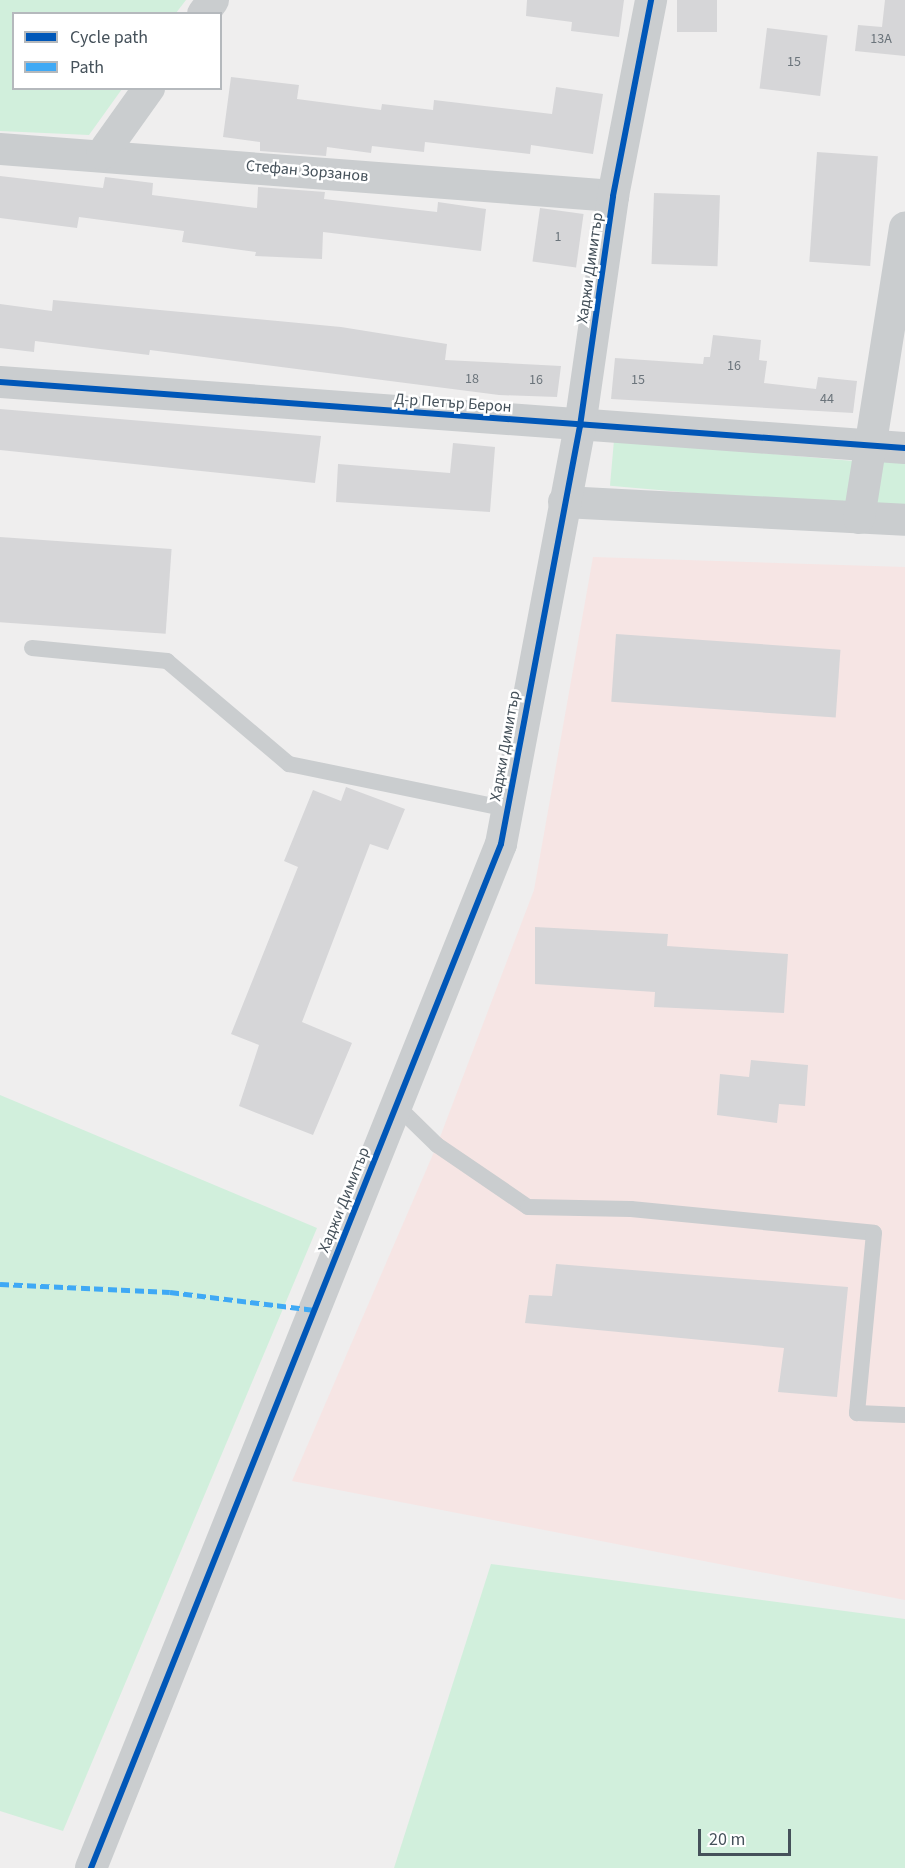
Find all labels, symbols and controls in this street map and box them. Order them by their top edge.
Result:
legend [12,12,222,90]
text: Cycle path [70,25,148,50]
house number: 13А [870,31,892,47]
house number: 15 [787,54,801,70]
text: Path [70,55,104,80]
street label: Стефан Зорзанов [245,156,369,186]
street label: Хаджи Димитър [573,211,607,325]
house number: 1 [555,229,561,245]
house number: 16 [727,358,741,374]
house number: 18 [465,371,479,387]
house number: 16 [529,372,543,388]
house number: 15 [631,372,645,388]
street label: Д-р Петър Берон [394,389,512,417]
house number: 44 [820,391,834,407]
street label: Хаджи Димитър [486,689,524,803]
street label: Хаджи Димитър [314,1144,374,1256]
scale bar [701,1817,794,1855]
text: 20 m [709,1827,745,1852]

